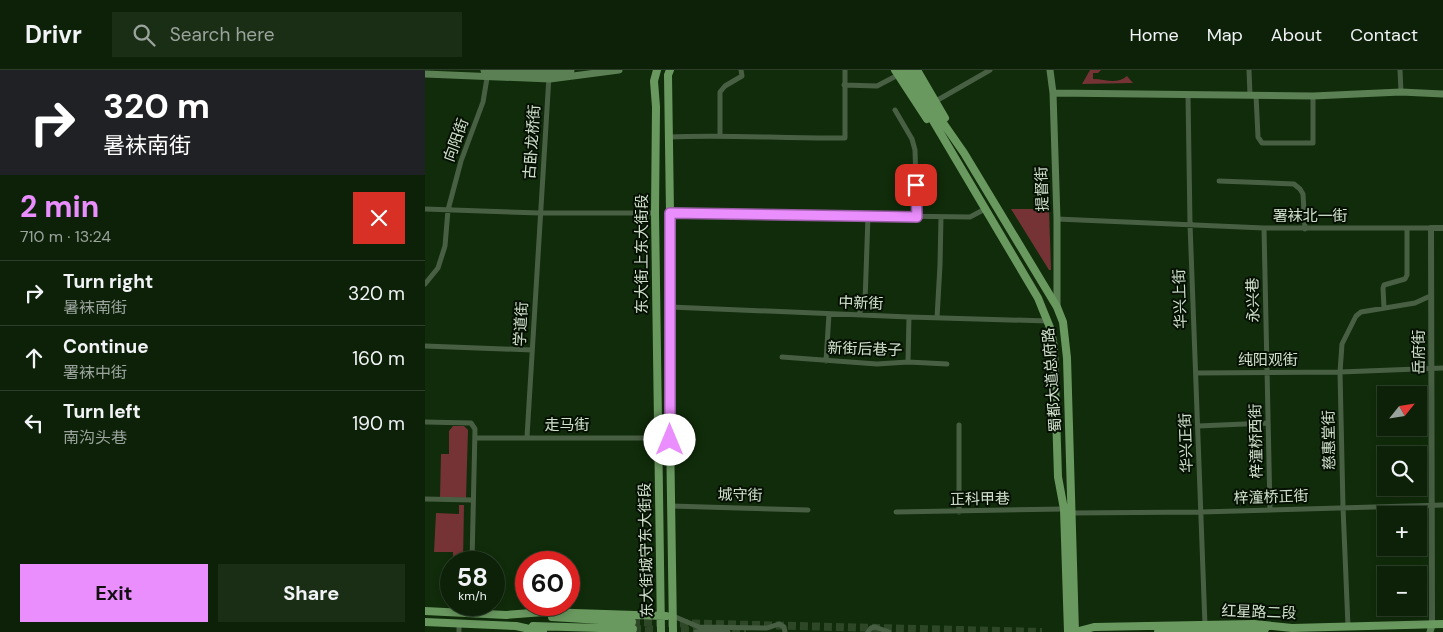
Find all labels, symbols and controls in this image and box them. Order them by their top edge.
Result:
search box [112,12,462,57]
text: Drivr [25,19,82,50]
icon: search [130,21,158,49]
text: Search here [170,22,275,47]
text: Home [1129,23,1179,47]
text: Map [1207,23,1243,47]
text: About [1271,23,1322,47]
text: Contact [1350,23,1418,47]
text: 320 m [103,83,210,129]
icon: right [20,90,85,155]
street label: 古卧龙桥街 [519,104,545,180]
street label: 向阳街 [439,115,473,165]
text: 暑袜南街 [103,131,191,160]
pin [895,164,937,206]
street label: 提督街 [1031,166,1053,212]
icon: arrive [902,171,930,199]
text: 2 min [20,187,99,226]
button: close [353,192,405,244]
street label: 东大街上东大街段 [632,194,652,314]
street label: 署袜北一街 [1272,206,1348,226]
text: 710 m · 13:24 [20,226,111,247]
text: Turn right [63,269,153,294]
street label: 华兴上街 [1169,269,1191,329]
street label: 永兴巷 [1243,277,1263,323]
icon: right [20,279,48,307]
text: 320 m [348,281,405,306]
street label: 中新街 [838,292,884,314]
text: 暑袜南街 [63,297,127,318]
street label: 学道街 [510,301,532,347]
street label: 蜀都大道总府路 [1038,327,1066,433]
street label: 岳府街 [1409,329,1429,375]
text: Continue [63,334,149,359]
street label: 新街后巷子 [827,338,903,360]
icon: ahead [20,344,48,372]
text: 160 m [352,346,405,371]
street label: 纯阳观街 [1238,350,1298,370]
text: 署袜中街 [63,362,127,383]
north arrow [1377,386,1427,436]
map controls [1377,386,1427,616]
text: Turn left [63,399,141,424]
street label: 梓潼桥西街 [1245,403,1267,479]
icon: left [20,409,48,437]
street label: 慈惠堂街 [1318,410,1340,470]
text: 190 m [352,411,405,436]
position arrow [643,413,695,465]
street label: 华兴正街 [1175,413,1197,473]
street label: 走马街 [544,415,590,435]
text: 南沟头巷 [63,427,127,448]
button: search [1377,446,1427,496]
street label: 东大街城守东大街段 [635,482,657,618]
street label: 城守街 [717,485,763,505]
street label: 梓潼桥正街 [1233,486,1309,508]
street label: 正科甲巷 [950,488,1010,510]
button: + [1377,506,1427,556]
speed limit sign: 60 [515,551,580,616]
text: 58 [457,561,488,594]
button: Exit [20,564,208,622]
button: Share [218,564,405,622]
button: − [1377,566,1427,616]
text: km/h [458,588,487,604]
street label: 红星路二段 [1221,601,1297,623]

